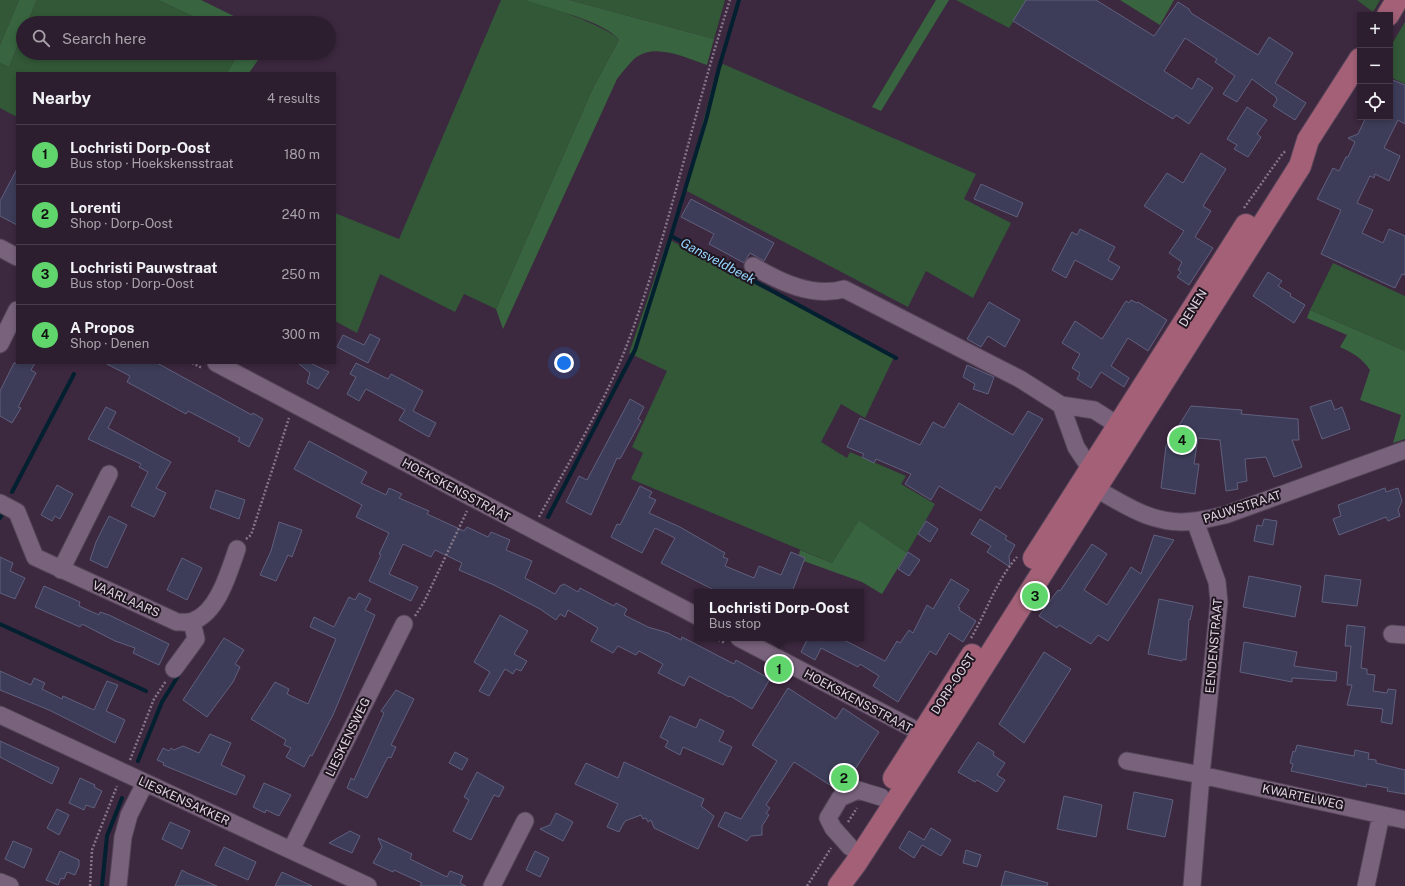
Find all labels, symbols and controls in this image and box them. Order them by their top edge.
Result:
map controls [1357,12,1393,120]
button: + [1357,12,1393,48]
search box [16,16,336,60]
icon: search [30,27,52,49]
text: Search here [62,30,146,47]
button: − [1357,48,1393,84]
button: locate [1357,84,1393,120]
text: Nearby [32,88,91,108]
text: 4 results [267,91,320,106]
text: Lochristi Dorp-Oost [70,139,211,156]
text: 1 [42,147,48,162]
text: 180 m [284,147,320,162]
text: Bus stop · Hoekskensstraat [70,156,234,171]
text: Lorenti [70,199,121,216]
text: 2 [41,207,49,222]
text: 240 m [282,207,320,222]
text: Shop · Dorp-Oost [70,216,173,231]
water label: Gansveldbeek [678,235,758,287]
text: Lochristi Pauwstraat [70,259,218,276]
text: 3 [41,267,49,282]
text: 250 m [282,267,320,282]
text: Bus stop · Dorp-Oost [70,276,194,291]
street label: DENEN [1176,287,1210,329]
text: A Propos [70,319,134,336]
text: 4 [41,327,49,342]
text: 300 m [282,327,320,342]
text: Shop · Denen [70,336,149,351]
your location [554,353,574,373]
pin: 4 [1169,425,1195,455]
street label: HOEKSKENSSTRAAT [399,456,513,524]
street label: PAUWSTRAAT [1201,488,1283,526]
street label: VAARLAARS [90,578,162,620]
pin: 3 [1022,581,1048,611]
popup [694,589,864,641]
street label: EENDENSTRAAT [1203,598,1225,694]
text: Lochristi Dorp-Oost [709,599,849,616]
text: Bus stop [709,616,761,631]
street label: DORP-OOST [928,651,978,717]
pin: 1 [766,654,792,684]
street label: HOEKSKENSSTRAAT [801,667,915,735]
street label: LIESKENSWEG [323,695,373,779]
pin: 2 [831,763,857,793]
street label: LIESKENSAKKER [136,774,232,828]
street label: KWARTELWEG [1261,781,1345,813]

